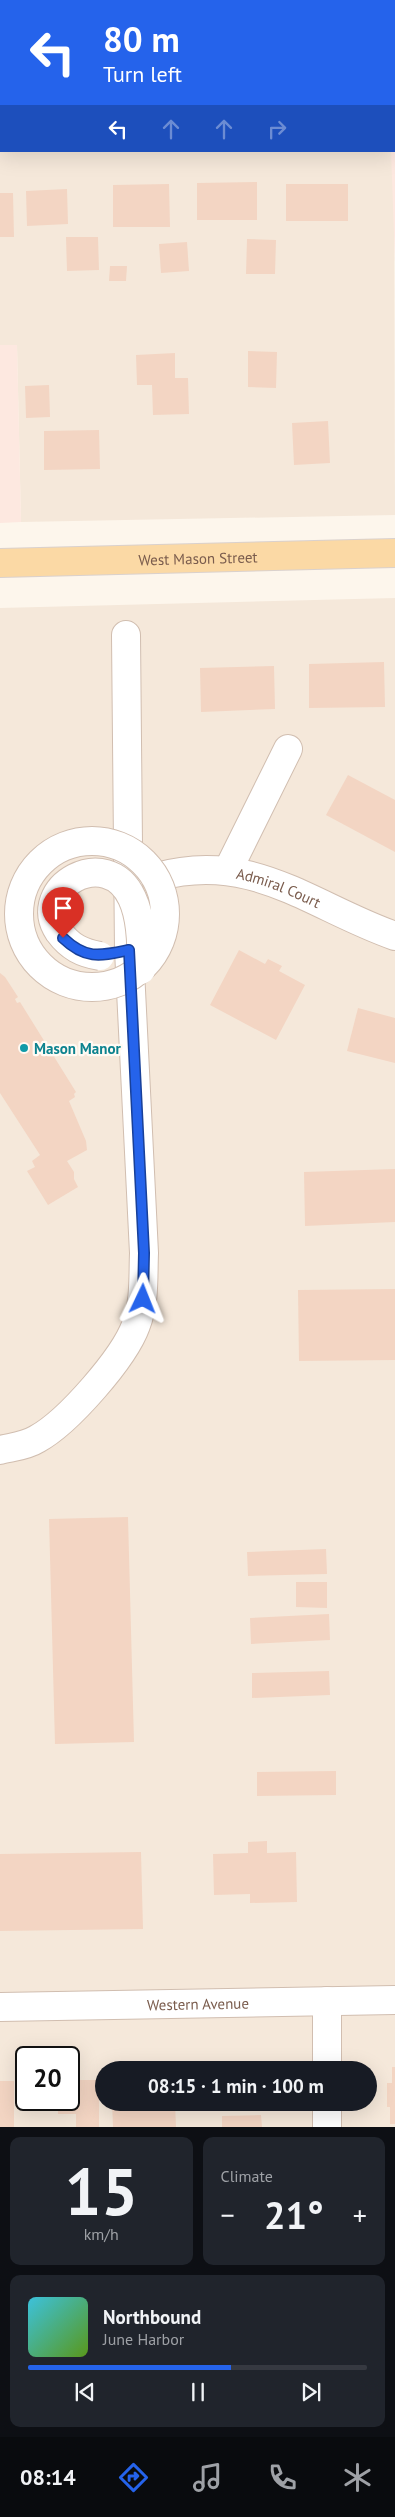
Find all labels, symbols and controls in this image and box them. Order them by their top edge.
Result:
text: 80 m [103,16,180,62]
icon: left [20,20,85,85]
text: Turn left [103,60,182,88]
icon: left [104,115,132,143]
icon: ahead [157,115,185,143]
icon: ahead [210,115,238,143]
icon: right [263,115,291,143]
street label: West Mason Street [138,547,258,569]
street label: Admiral Court [235,863,324,912]
pin [42,887,84,938]
icon: arrive [49,894,77,922]
place label: Mason Manor [34,1039,121,1058]
marker: Mason Manor [18,1042,30,1054]
position arrow [116,1272,168,1324]
street label: Western Avenue [147,1993,249,2014]
speed limit sign: 20 [15,2046,80,2111]
text: 08:15 · 1 min · 100 m [148,2074,324,2098]
text: 15 [64,2149,138,2233]
text: Climate [221,2166,273,2186]
text: 21° [264,2190,324,2239]
text: − [221,2196,235,2233]
text: + [353,2196,367,2233]
text: km/h [84,2224,119,2244]
text: Northbound [103,2305,201,2329]
text: June Harbor [103,2329,184,2349]
icon: previous [71,2378,99,2406]
icon: pause [184,2378,212,2406]
icon: next [297,2378,325,2406]
icon: directions [116,2460,151,2495]
icon: music [190,2460,225,2495]
icon: phone [265,2460,300,2495]
icon: climate [340,2460,375,2495]
text: 08:14 [20,2463,76,2491]

